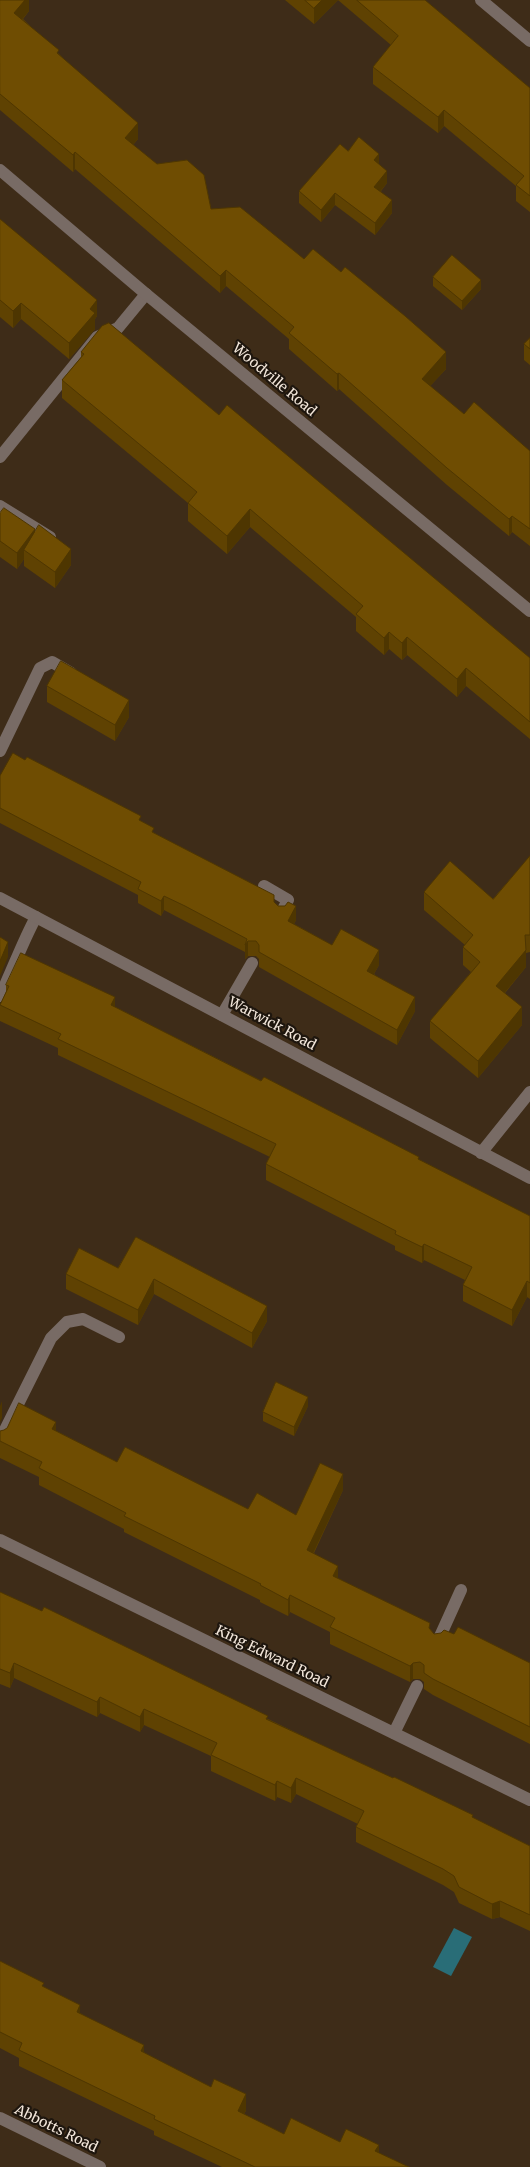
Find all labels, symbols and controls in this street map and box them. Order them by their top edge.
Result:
street label: Woodville Road [229,340,319,420]
street label: Warwick Road [225,994,319,1054]
street label: King Edward Road [213,1622,331,1692]
street label: Abbotts Road [12,2102,100,2156]

